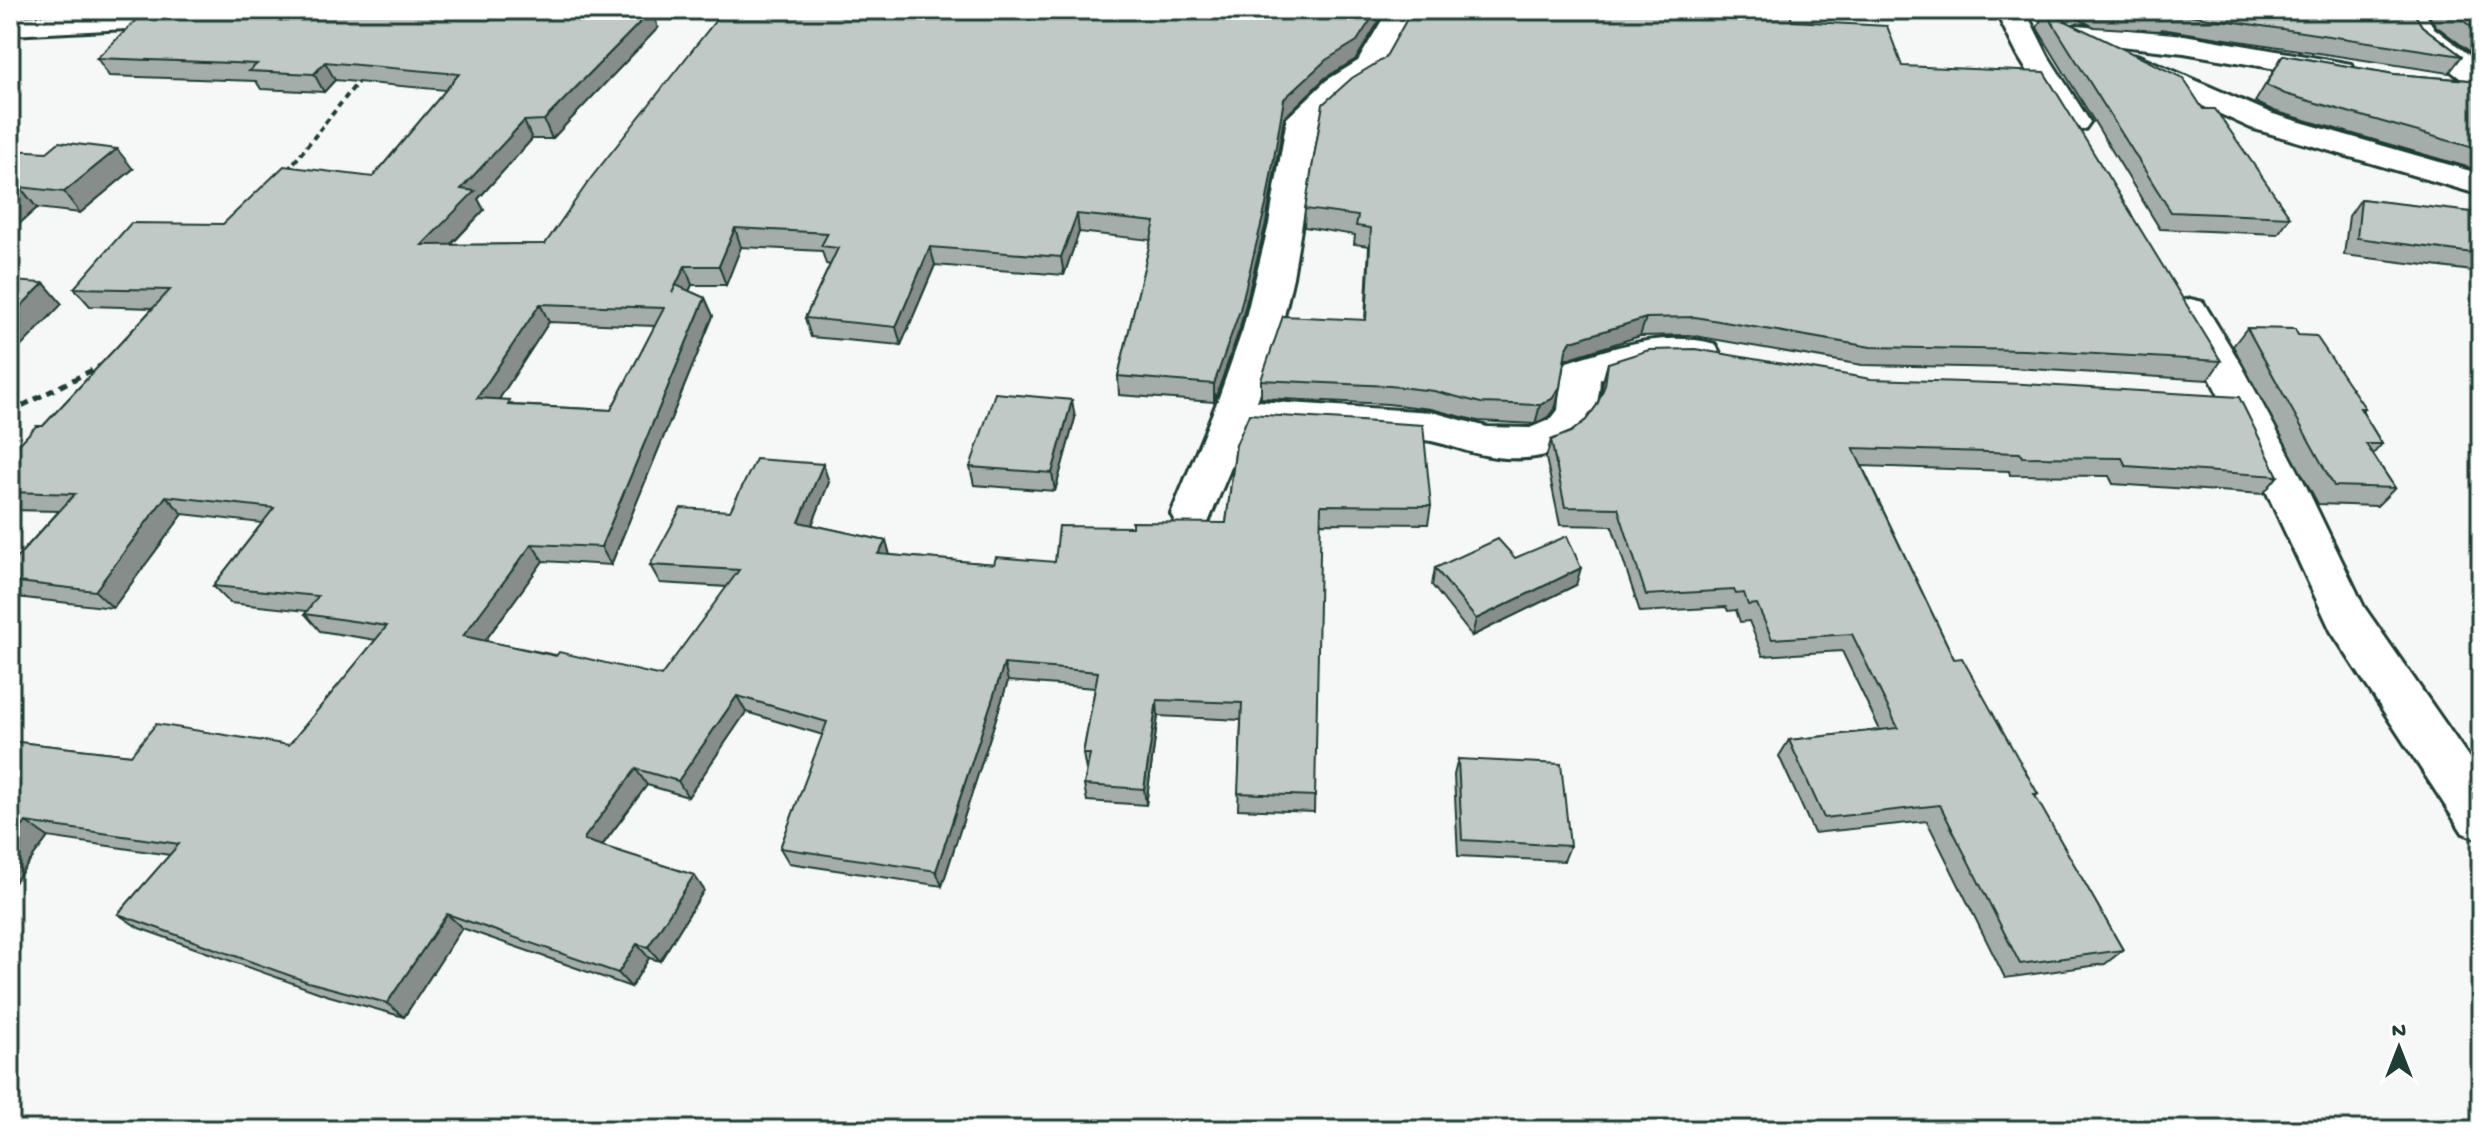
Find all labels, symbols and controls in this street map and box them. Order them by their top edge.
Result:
north arrow [2359,1008,2439,1088]
text: N [2392,1019,2406,1045]

